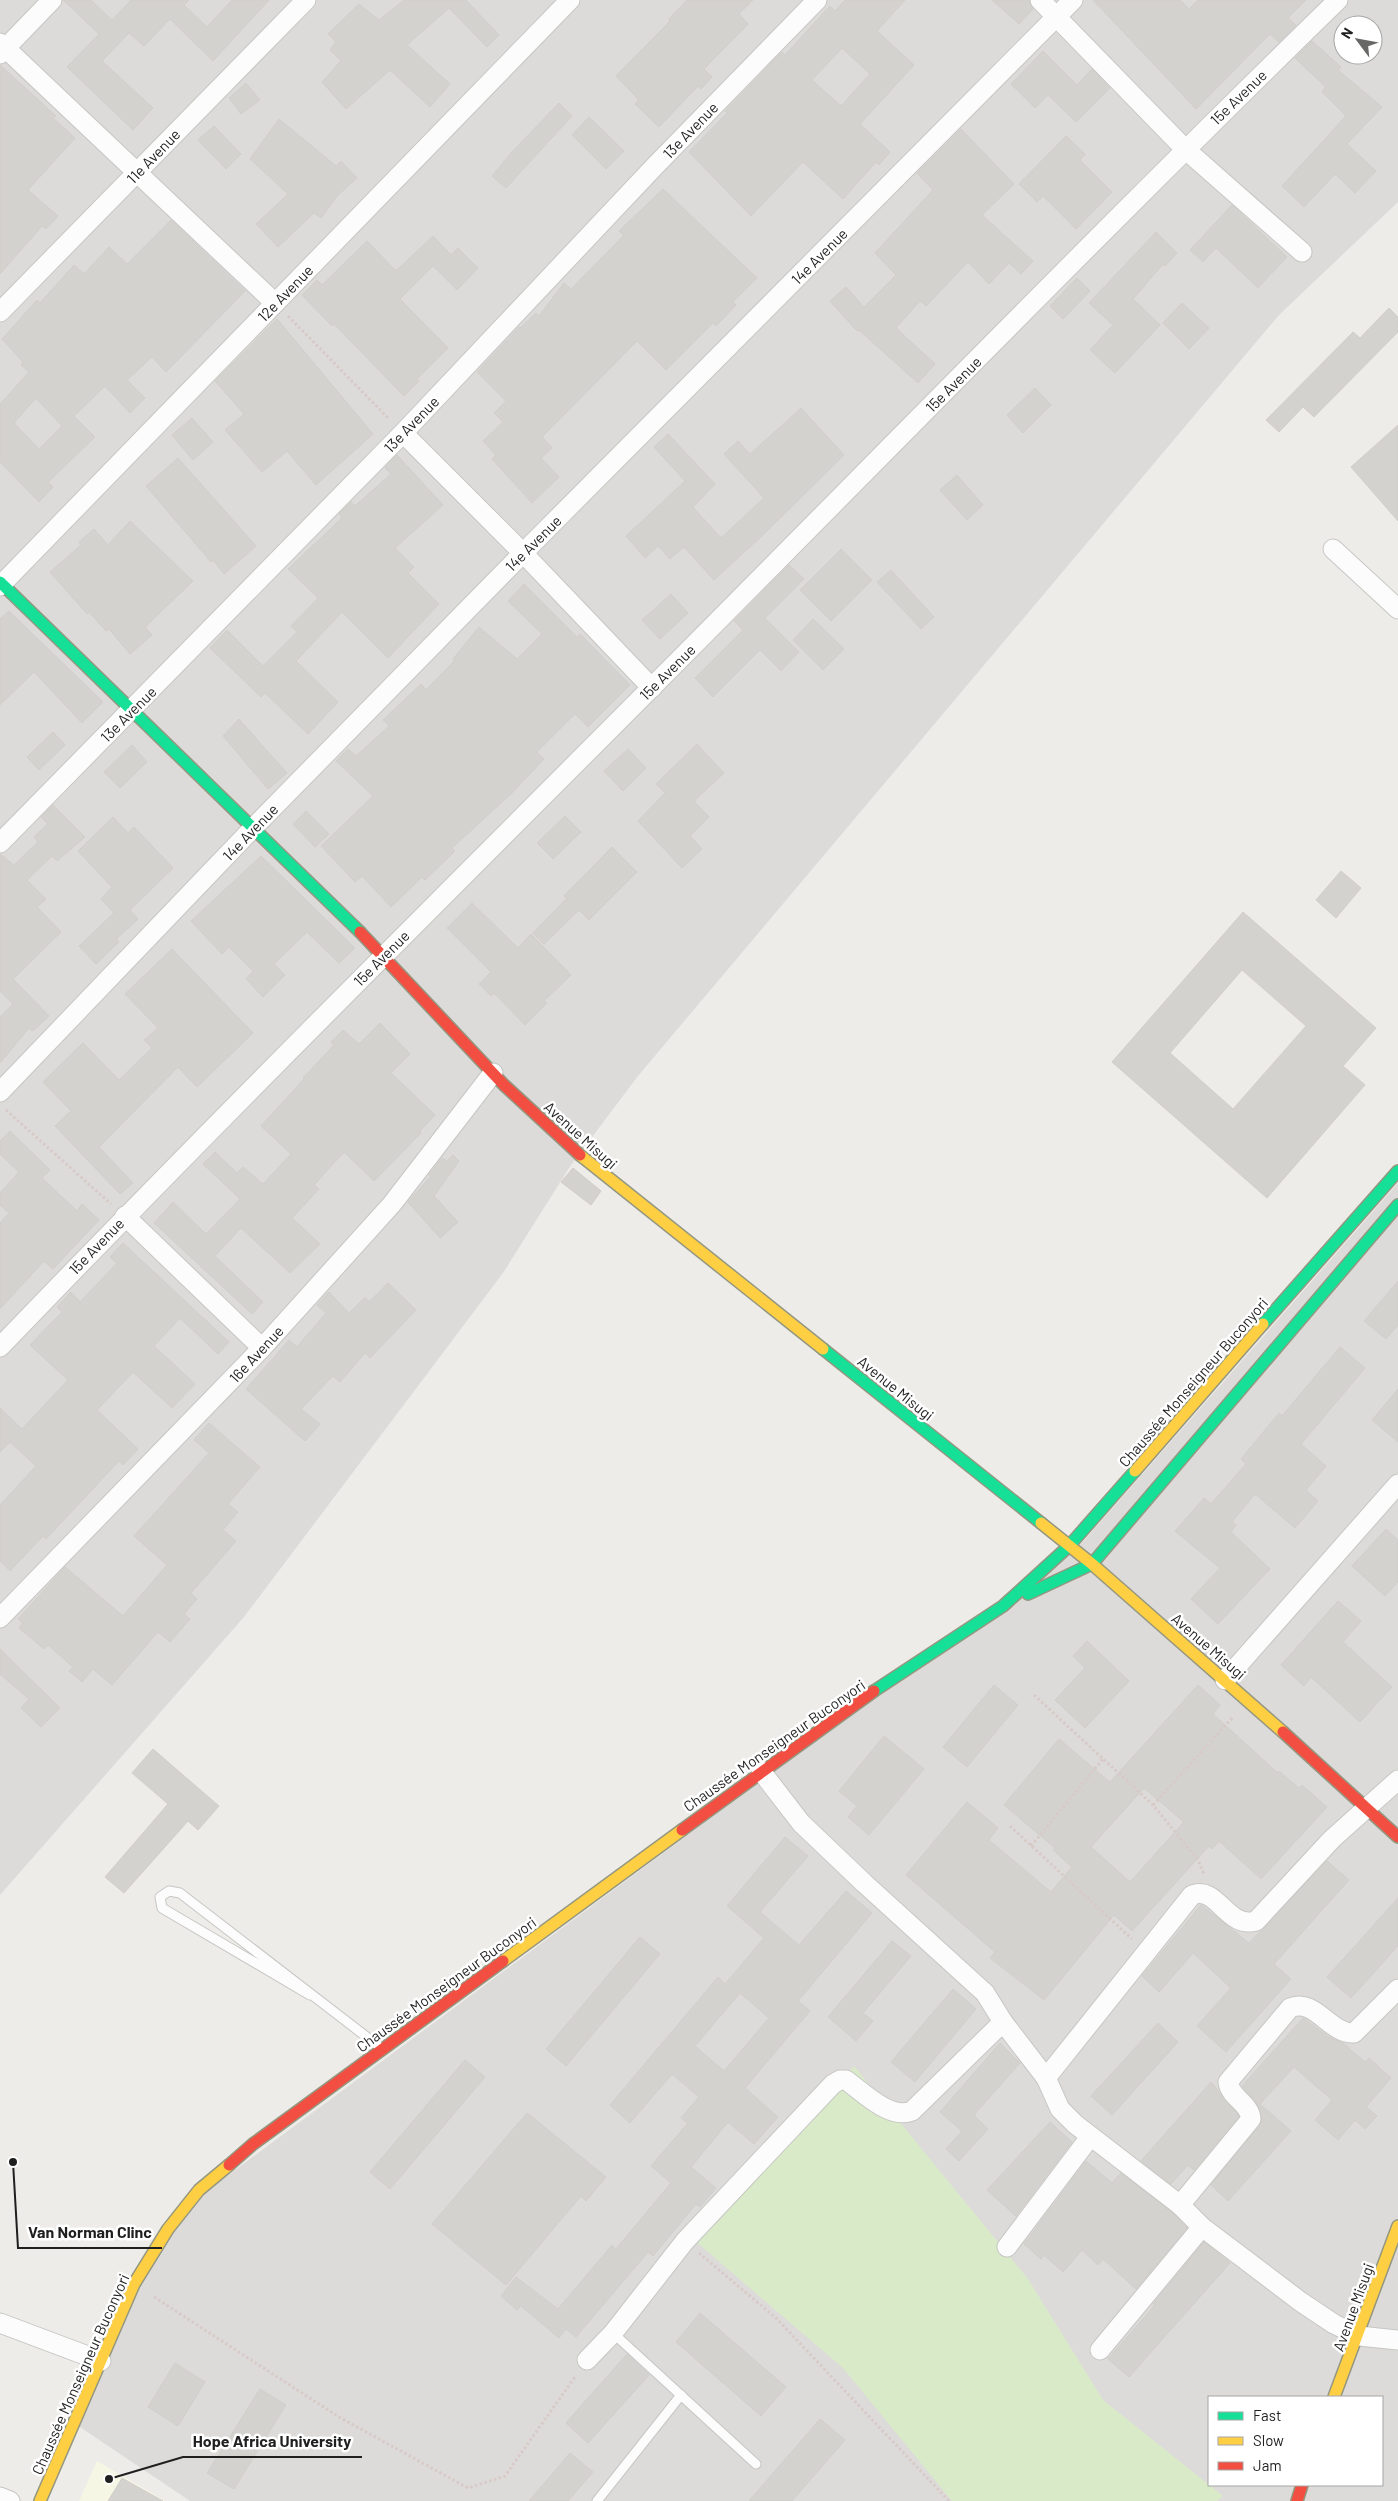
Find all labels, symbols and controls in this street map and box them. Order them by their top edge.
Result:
north arrow [1333,15,1383,65]
text: N [1337,24,1356,41]
street label: 15e Avenue [1206,66,1270,128]
street label: 13e Avenue [659,98,721,162]
street label: 11e Avenue [122,125,184,187]
street label: 14e Avenue [787,224,851,288]
street label: 12e Avenue [254,261,316,325]
street label: 15e Avenue [921,352,985,416]
street label: 13e Avenue [380,392,442,456]
street label: 14e Avenue [501,511,565,575]
street label: 15e Avenue [635,640,699,704]
street label: 13e Avenue [96,682,160,746]
street label: 14e Avenue [218,800,282,864]
street label: 15e Avenue [349,926,413,990]
street label: Avenue Misugi [541,1097,621,1173]
street label: 15e Avenue [65,1214,127,1278]
street label: Chaussée Monseigneur Buconyori [1115,1294,1271,1470]
street label: 16e Avenue [225,1322,287,1386]
street label: Avenue Misugi [854,1352,938,1424]
street label: Avenue Misugi [1168,1609,1250,1683]
street label: Chaussée Monseigneur Buconyori [680,1675,868,1815]
street label: Chaussée Monseigneur Buconyori [353,1913,539,2055]
callout: Van Norman Clinc [18,2217,162,2248]
text: Van Norman Clinc [28,2222,152,2241]
street label: Avenue Misugi [1329,2261,1377,2353]
street label: Chaussée Monseigneur Buconyori [27,2271,133,2477]
legend [1208,2396,1383,2486]
text: Fast [1253,2406,1281,2424]
callout: Hope Africa University [183,2426,362,2457]
text: Hope Africa University [193,2431,351,2450]
text: Slow [1253,2431,1284,2449]
text: Jam [1253,2456,1282,2474]

